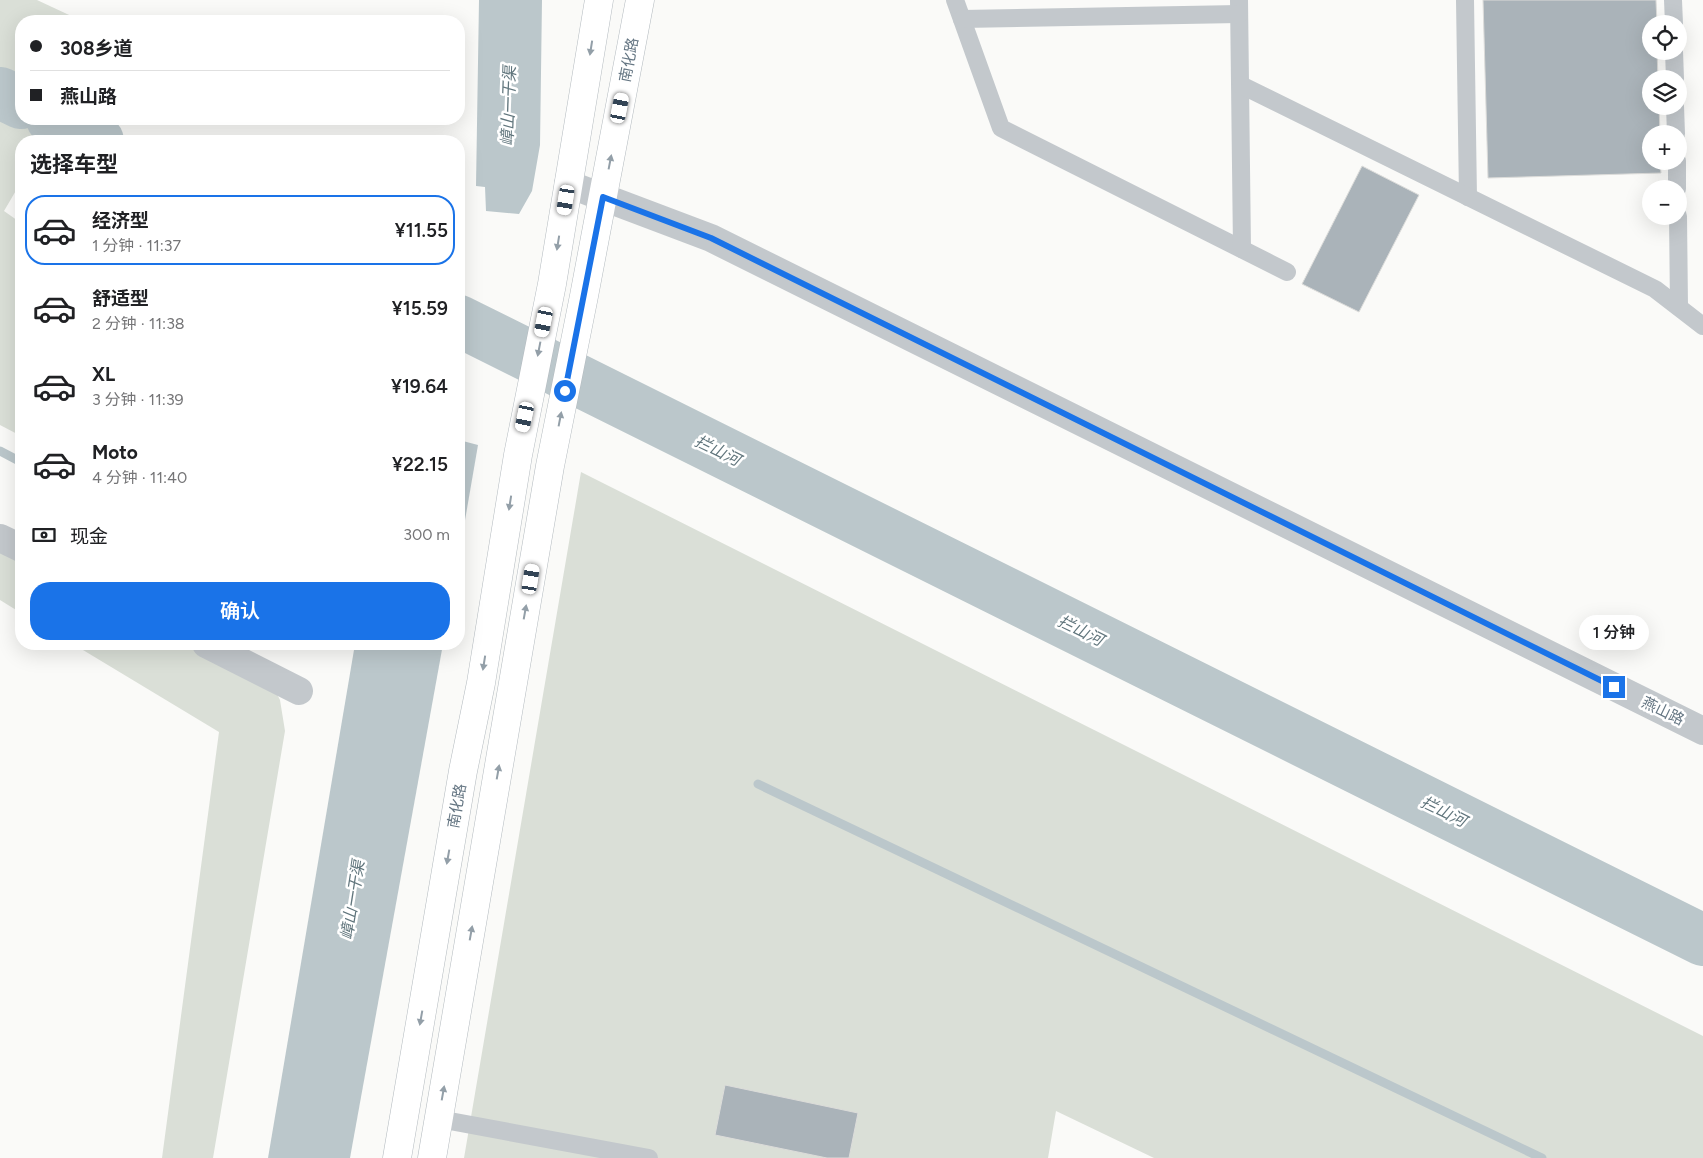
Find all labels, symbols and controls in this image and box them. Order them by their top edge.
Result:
map controls [1642,15,1687,225]
button: locate [1642,15,1687,60]
street label: 南化路 [616,36,642,84]
text: 308乡道 [60,37,133,60]
one-way arrow [586,40,594,56]
water label: 嶂山一干渠 [498,64,519,146]
button: layers [1642,70,1687,115]
text: 燕山路 [60,85,117,108]
car [609,92,630,124]
button: + [1642,125,1687,170]
text: 选择车型 [30,151,118,178]
one-way arrow [606,154,614,170]
button: − [1642,180,1687,225]
car [556,184,575,216]
icon: car [32,208,77,253]
text: 经济型 [92,209,149,232]
text: ¥11.55 [395,219,448,242]
one-way arrow [554,235,562,251]
text: 1 分钟 · 11:37 [92,236,181,255]
icon: car [32,286,77,331]
text: 舒适型 [92,287,149,310]
text: ¥15.59 [392,297,448,320]
car [533,306,554,338]
text: 2 分钟 · 11:38 [92,314,185,333]
one-way arrow [534,341,542,357]
text: XL [92,363,115,386]
icon: car [32,364,77,409]
text: ¥19.64 [391,375,448,398]
route start [554,380,576,402]
text: 3 分钟 · 11:39 [92,390,184,409]
car [514,401,535,433]
one-way arrow [556,410,564,426]
water label: 拦山河 [692,431,746,471]
text: Moto [92,441,138,464]
icon: car [32,442,77,487]
text: ¥22.15 [392,453,448,476]
text: 4 分钟 · 11:40 [92,468,187,487]
one-way arrow [506,495,514,511]
icon: cash [30,521,58,549]
text: 现金 [70,525,108,548]
text: 300 m [403,525,450,544]
car [521,563,540,595]
button: 确认 [30,582,450,640]
one-way arrow [522,604,530,620]
water label: 拦山河 [1055,611,1109,651]
callout: 1 分钟 [1579,614,1649,650]
text: 1 分钟 [1593,623,1635,642]
one-way arrow [480,656,488,672]
route end [1603,676,1625,698]
street label: 燕山路 [1639,693,1687,729]
one-way arrow [494,764,502,780]
street label: 南化路 [444,782,470,830]
water label: 拦山河 [1418,792,1472,832]
one-way arrow [444,850,452,866]
water label: 嶂山一干渠 [337,857,368,941]
one-way arrow [467,924,475,940]
one-way arrow [416,1010,424,1026]
one-way arrow [440,1084,448,1100]

